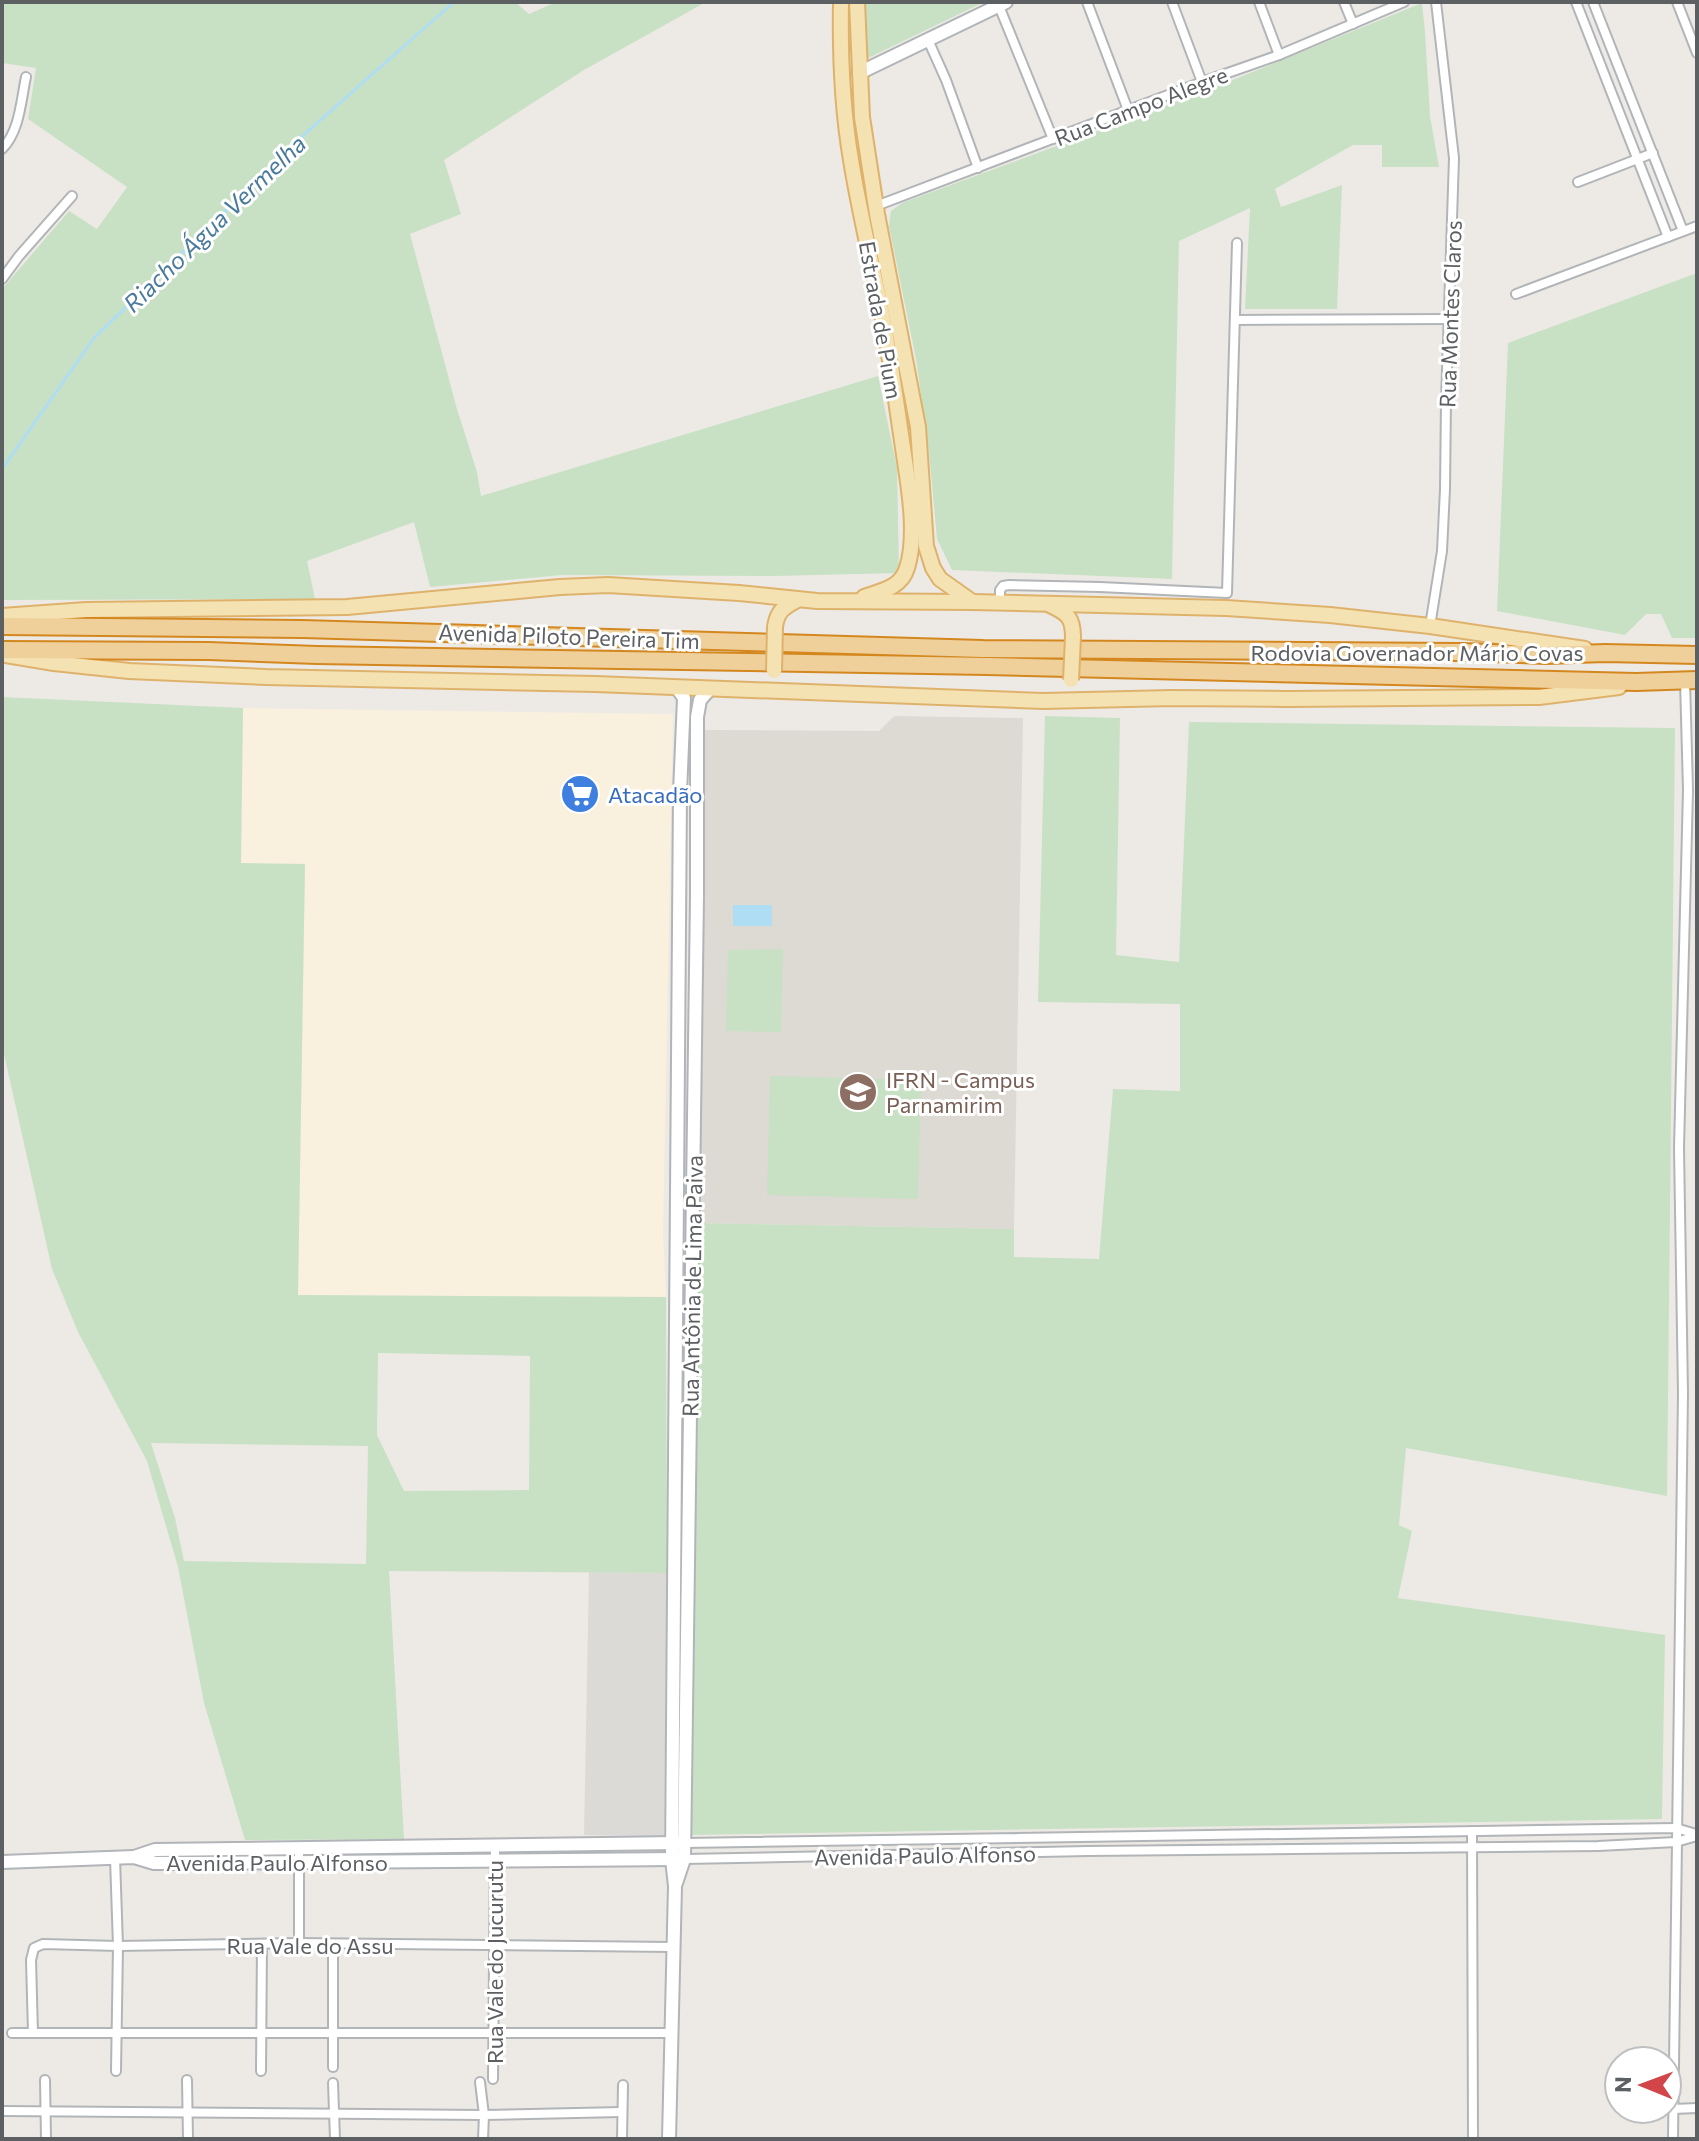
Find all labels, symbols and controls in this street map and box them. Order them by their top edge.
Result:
street label: Rua Campo Alegre [1051,61,1231,151]
water label: Riacho Água Vermelha [117,128,311,318]
street label: Rua Montes Claros [1433,220,1467,408]
street label: Estrada de Pium [854,239,908,401]
street label: Avenida Piloto Pereira Tim [438,618,700,654]
street label: Rodovia Governador Mário Covas [1251,639,1583,666]
supermarket icon: Atacadão [559,773,601,815]
place label: Atacadão [608,781,702,808]
place label: IFRN - Campus Parnamirim [886,1066,1035,1118]
school or university icon: IFRN - Campus Parnamirim [837,1071,879,1113]
street label: Rua Antônia de Lima Paiva [676,1155,708,1417]
street label: Avenida Paulo Alfonso [814,1840,1036,1870]
street label: Avenida Paulo Alfonso [166,1849,388,1876]
street label: Rua Vale do Jucurutu [481,1860,508,2064]
street label: Rua Vale do Assu [227,1932,394,1959]
north arrow [1603,2045,1683,2125]
text: N [1609,2076,1636,2093]

